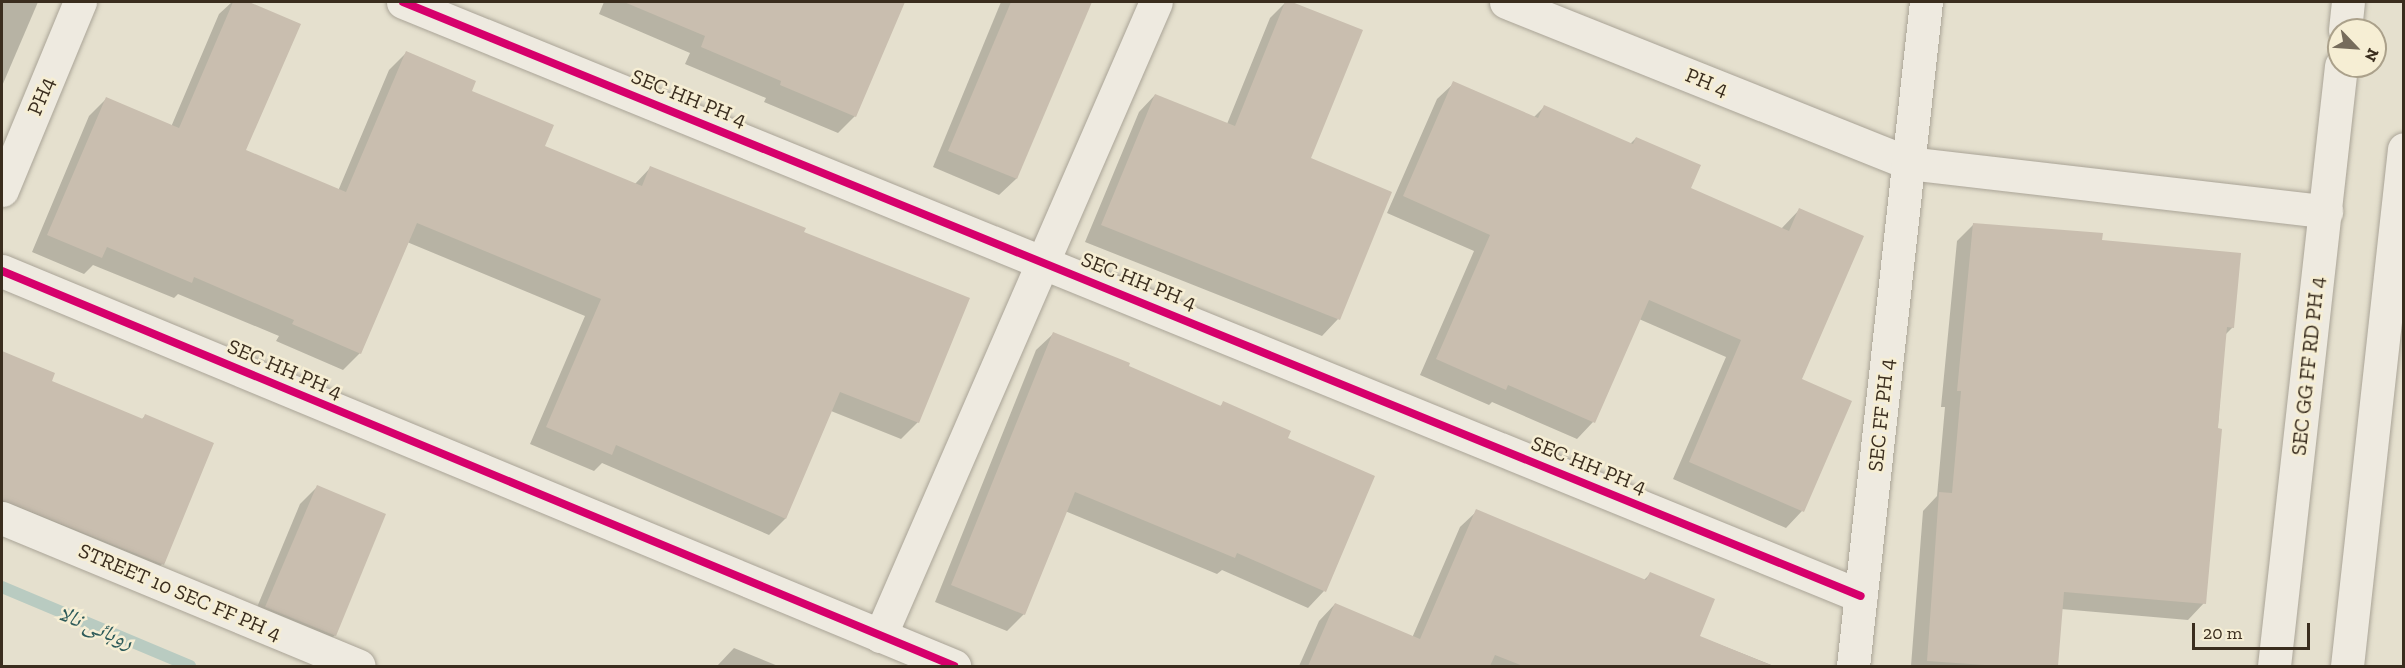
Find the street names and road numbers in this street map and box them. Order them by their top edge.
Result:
street label: PH 4 [1682,62,1732,102]
street label: SEC HH PH 4 [628,63,750,133]
street label: PH4 [22,73,60,119]
street label: SEC HH PH 4 [1078,246,1200,316]
street label: SEC GG FF RD PH 4 [2286,275,2330,457]
street label: SEC HH PH 4 [224,334,346,404]
street label: SEC FF PH 4 [1863,357,1899,473]
street label: SEC HH PH 4 [1528,430,1650,500]
street label: STREET 10 SEC FF PH 4 [74,538,286,646]

